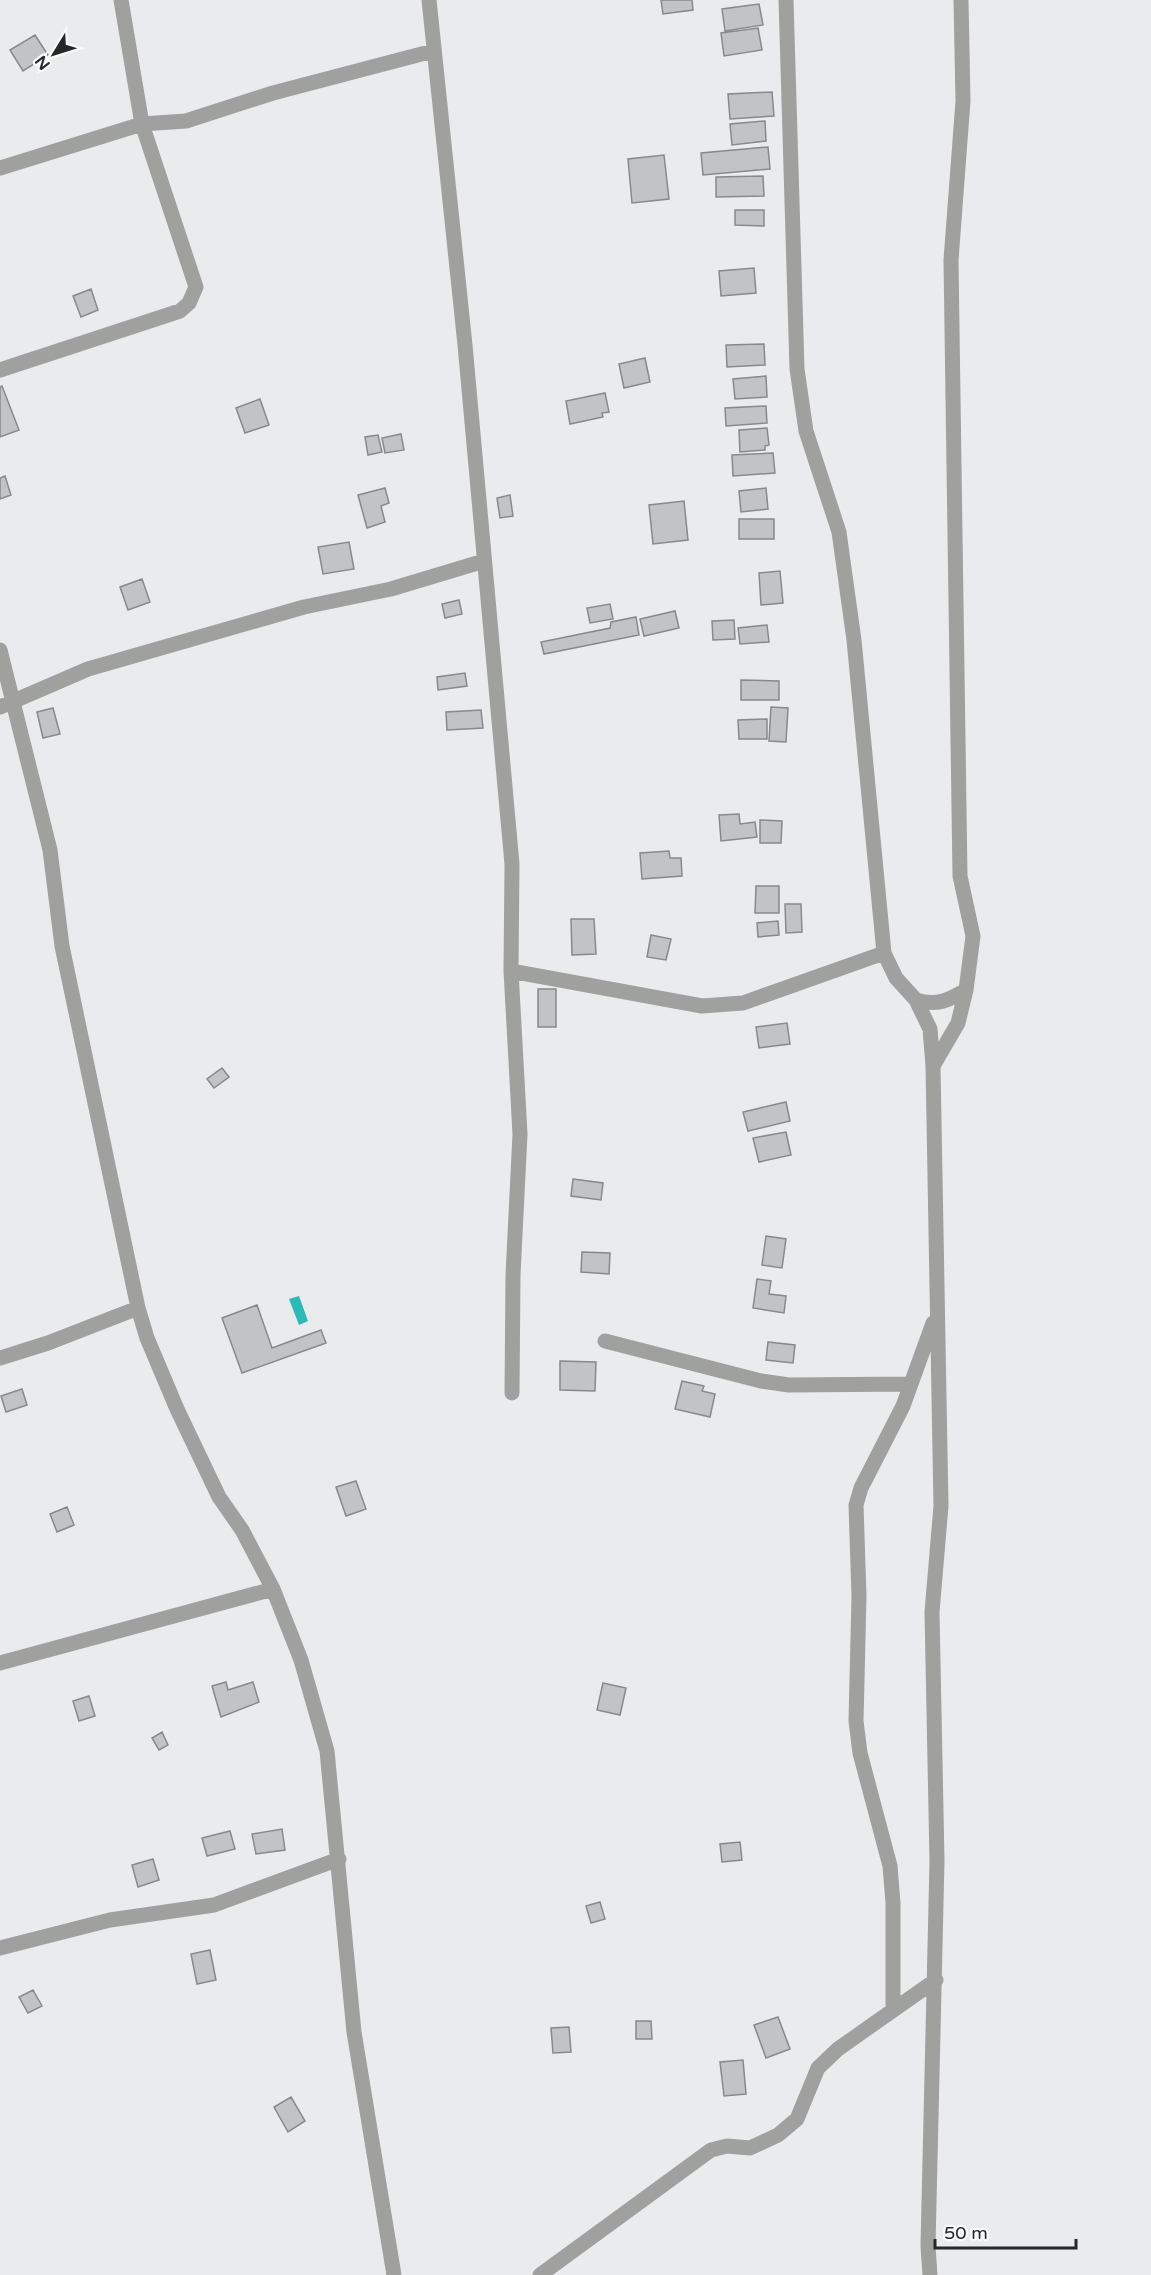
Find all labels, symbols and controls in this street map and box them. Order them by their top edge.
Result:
north arrow [24,24,84,84]
text: N [31,51,55,74]
scale bar [935,2212,1076,2250]
text: 50 m [944,2222,988,2244]

